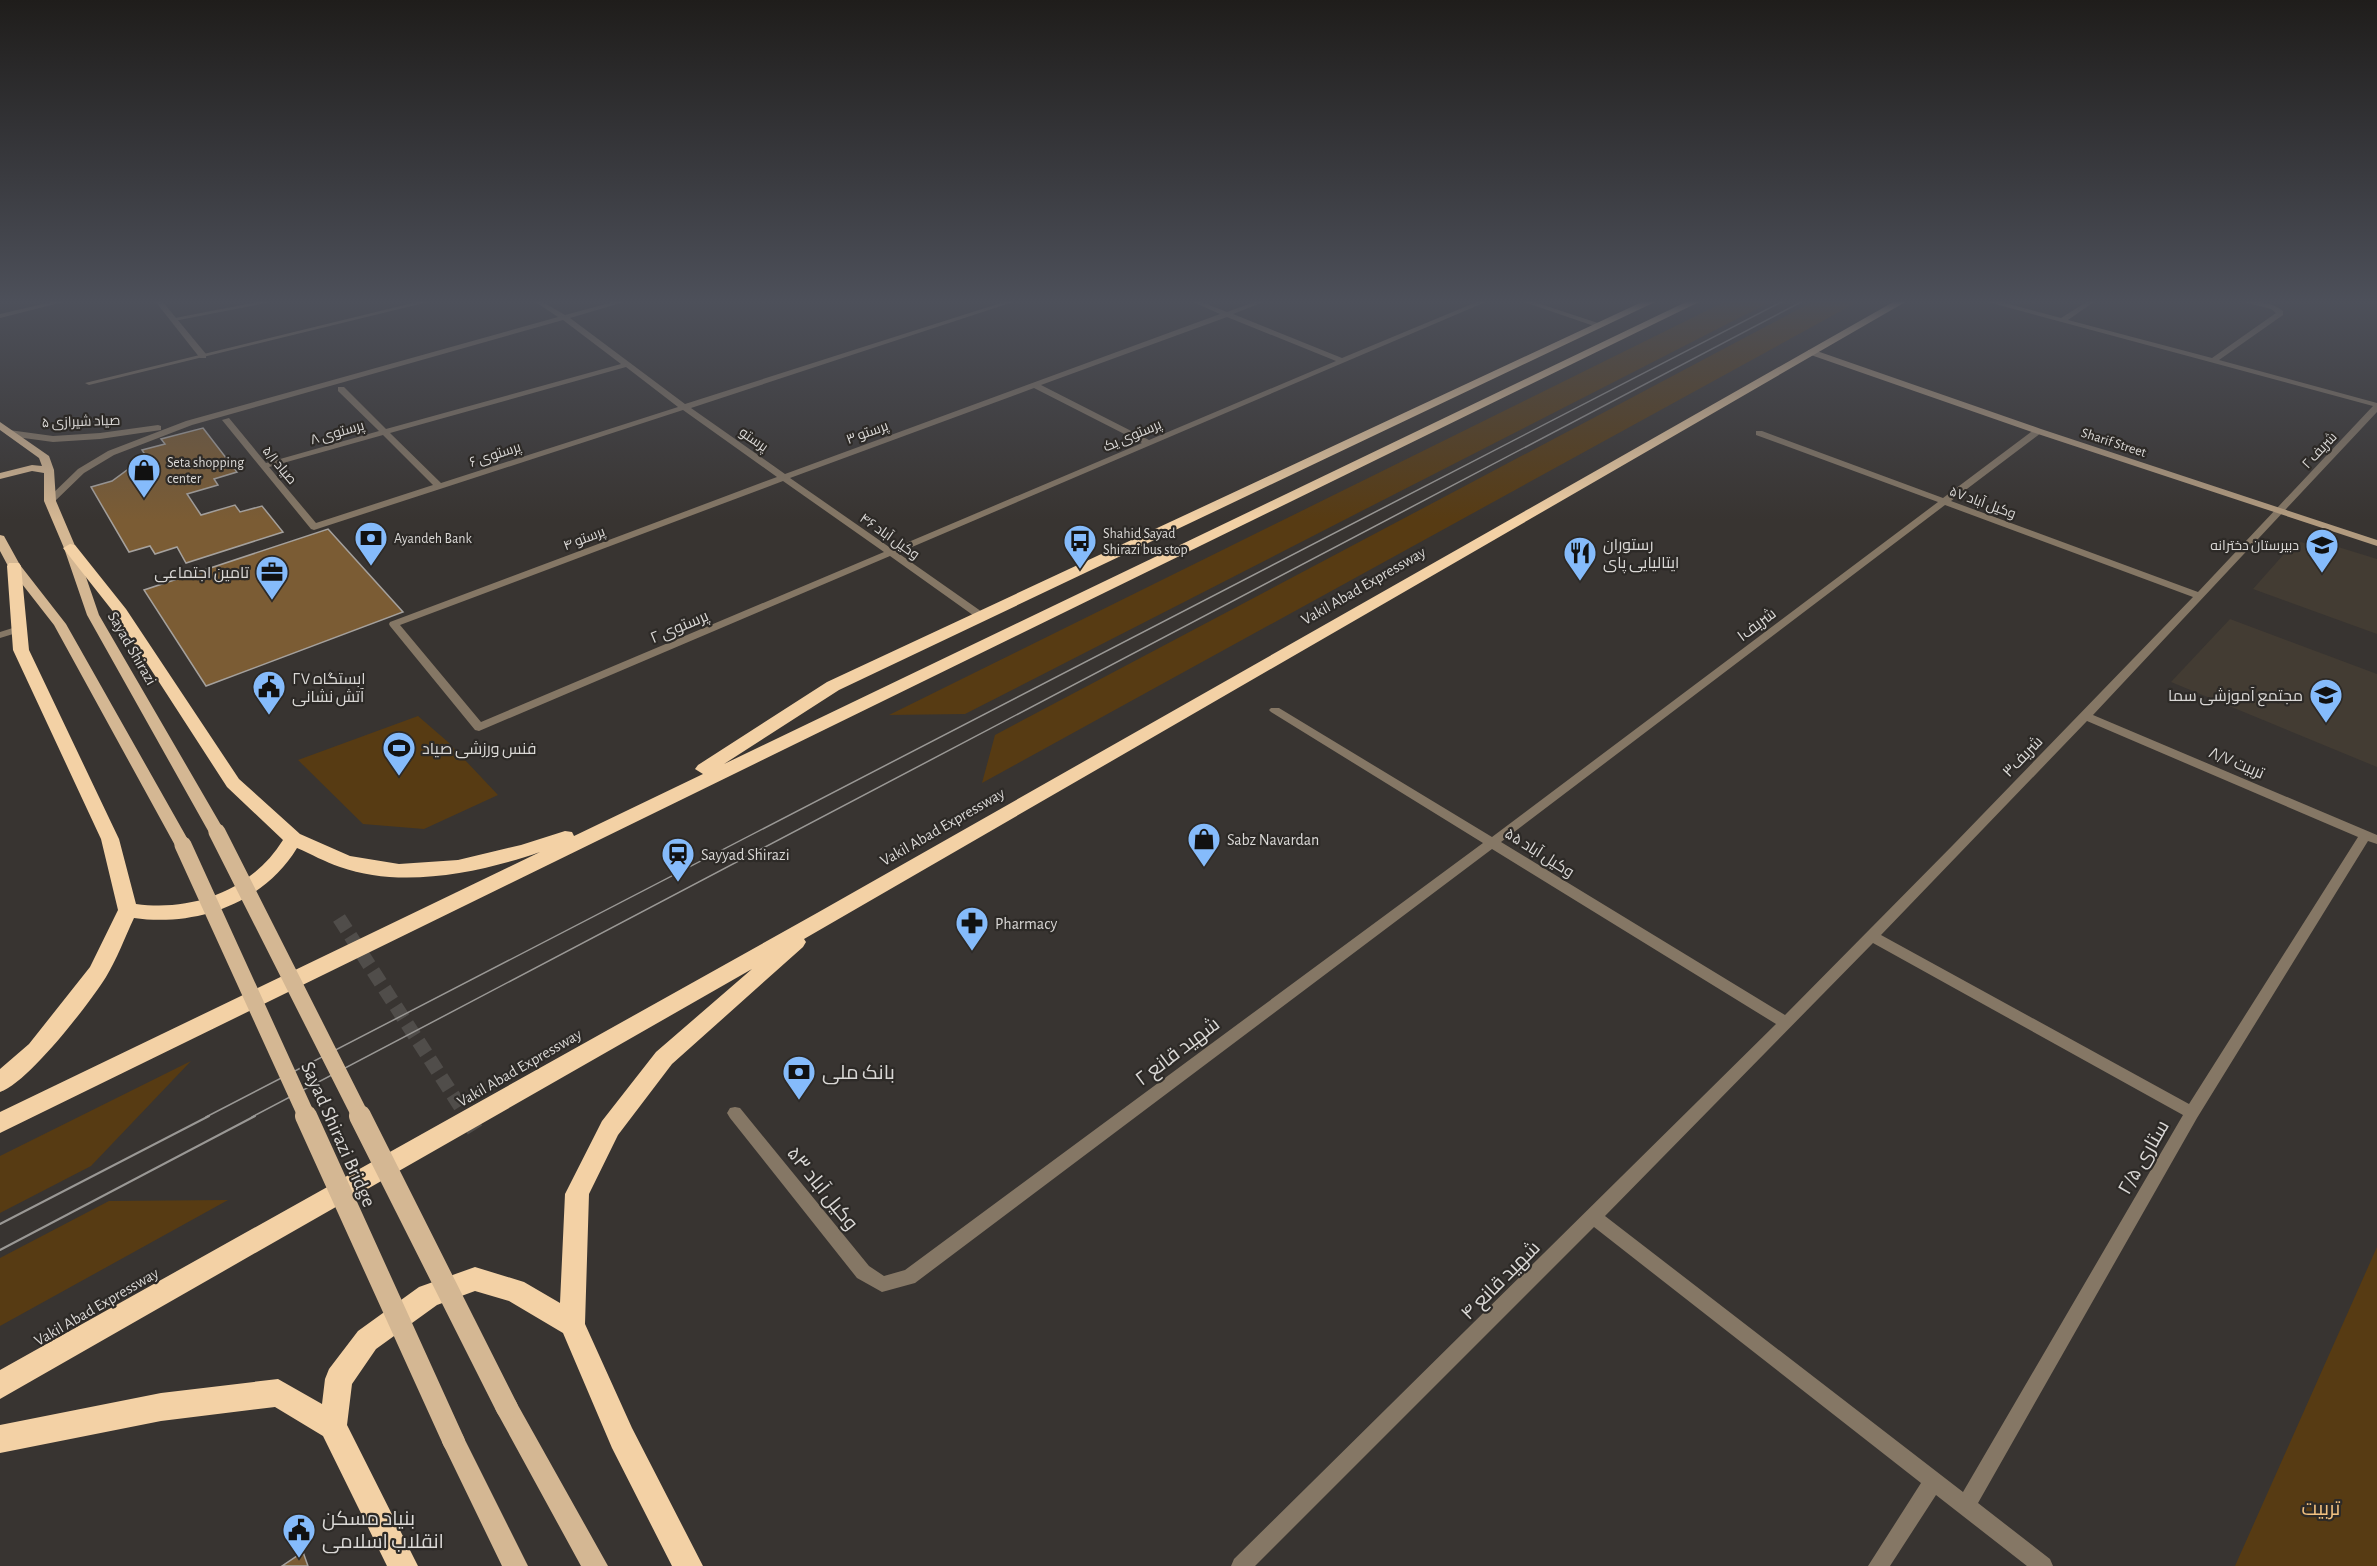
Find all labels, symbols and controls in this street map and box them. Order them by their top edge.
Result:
street label: صیاد شیرازی ۵ [41,414,121,430]
street label: پرستوی یک [1101,417,1165,456]
street label: پرستوی ۸ [309,419,367,449]
street label: پرستو ۳ [845,419,891,449]
street label: پرستو [735,425,771,456]
street label: Sharif Street [2079,426,2148,460]
street label: شریف ۲ [2300,430,2340,471]
street label: پرستوی ۶ [468,440,524,472]
street label: صیاد ۵/۱ [259,444,299,487]
shop icon: Seta shopping center [126,452,162,499]
place label: Seta shopping center [167,456,244,486]
street label: ۵۷ وکیل آباد [1948,484,2018,521]
street label: ۴۶ وکیل آباد [857,510,922,562]
bank icon: Ayandeh Bank [353,520,389,567]
bus stop icon: Shahid Sayad Shirazi bus stop [1062,523,1098,570]
street label: پرستو ۴ [562,525,608,555]
place label: Shahid Sayad Shirazi bus stop [1103,527,1188,557]
school or university icon: دبیرستان دخترانه [2304,527,2340,574]
place label: Ayandeh Bank [394,532,472,546]
restaurant icon: رستوران ایتالیایی پای [1562,535,1598,582]
place label: رستوران ایتالیایی پای [1603,537,1679,574]
place label: دبیرستان دخترانه [2210,539,2299,553]
street label: Vakil Abad Expressway [1299,544,1429,629]
office icon: تامین اجتماعی [254,554,290,601]
place label: تامین اجتماعی [154,565,250,583]
street label: شریف١ [1734,604,1780,645]
street label: پرستوی ۲ [648,607,713,649]
street label: Sayad Shirazi [104,609,159,688]
public building icon: ایستگاه ۲۷ آتش نشانی [251,669,287,716]
place label: ایستگاه ۲۷ آتش نشانی [292,671,366,707]
school or university icon: مجتمع آموزشی سما [2308,677,2344,724]
place label: مجتمع آموزشی سما [2168,687,2303,707]
sports icon: فنس ورزشی صیاد [381,730,417,777]
street label: شریف٣ [1999,733,2046,781]
place label: فنس ورزشی صیاد [422,740,536,759]
street label: تربیت ۸/۷ [2206,744,2267,783]
street label: Vakil Abad Expressway [878,785,1008,870]
shop icon: Sabz Navardan [1186,821,1222,868]
street label: ۵۵ وکیل آباد [1501,824,1577,882]
place label: Sabz Navardan [1227,832,1319,848]
station icon: Sayyad Shirazi [660,836,696,883]
place label: Sayyad Shirazi [701,847,790,864]
pharmacy icon: Pharmacy [954,905,990,952]
place label: Pharmacy [995,916,1057,933]
street label: شهید قانع ۲ [1132,1014,1225,1092]
street label: Vakil Abad Expressway [455,1026,585,1111]
bank icon: بانک ملی [781,1054,817,1101]
street label: Sayad Shirazi Bridge [297,1059,379,1210]
place label: بانک ملی [822,1063,895,1085]
street label: ستاری ۲/۵ [2115,1117,2175,1199]
street label: وکیل آباد ۵۳ [781,1142,863,1235]
street label: شهید قانع ۴ [1458,1238,1546,1326]
street label: Vakil Abad Expressway [32,1265,162,1350]
park label: تربیت [2302,1499,2341,1520]
place label: بنیاد مسکن انقلاب اسلامی [322,1509,444,1554]
public building icon: بنیاد مسکن انقلاب اسلامی [281,1512,317,1559]

